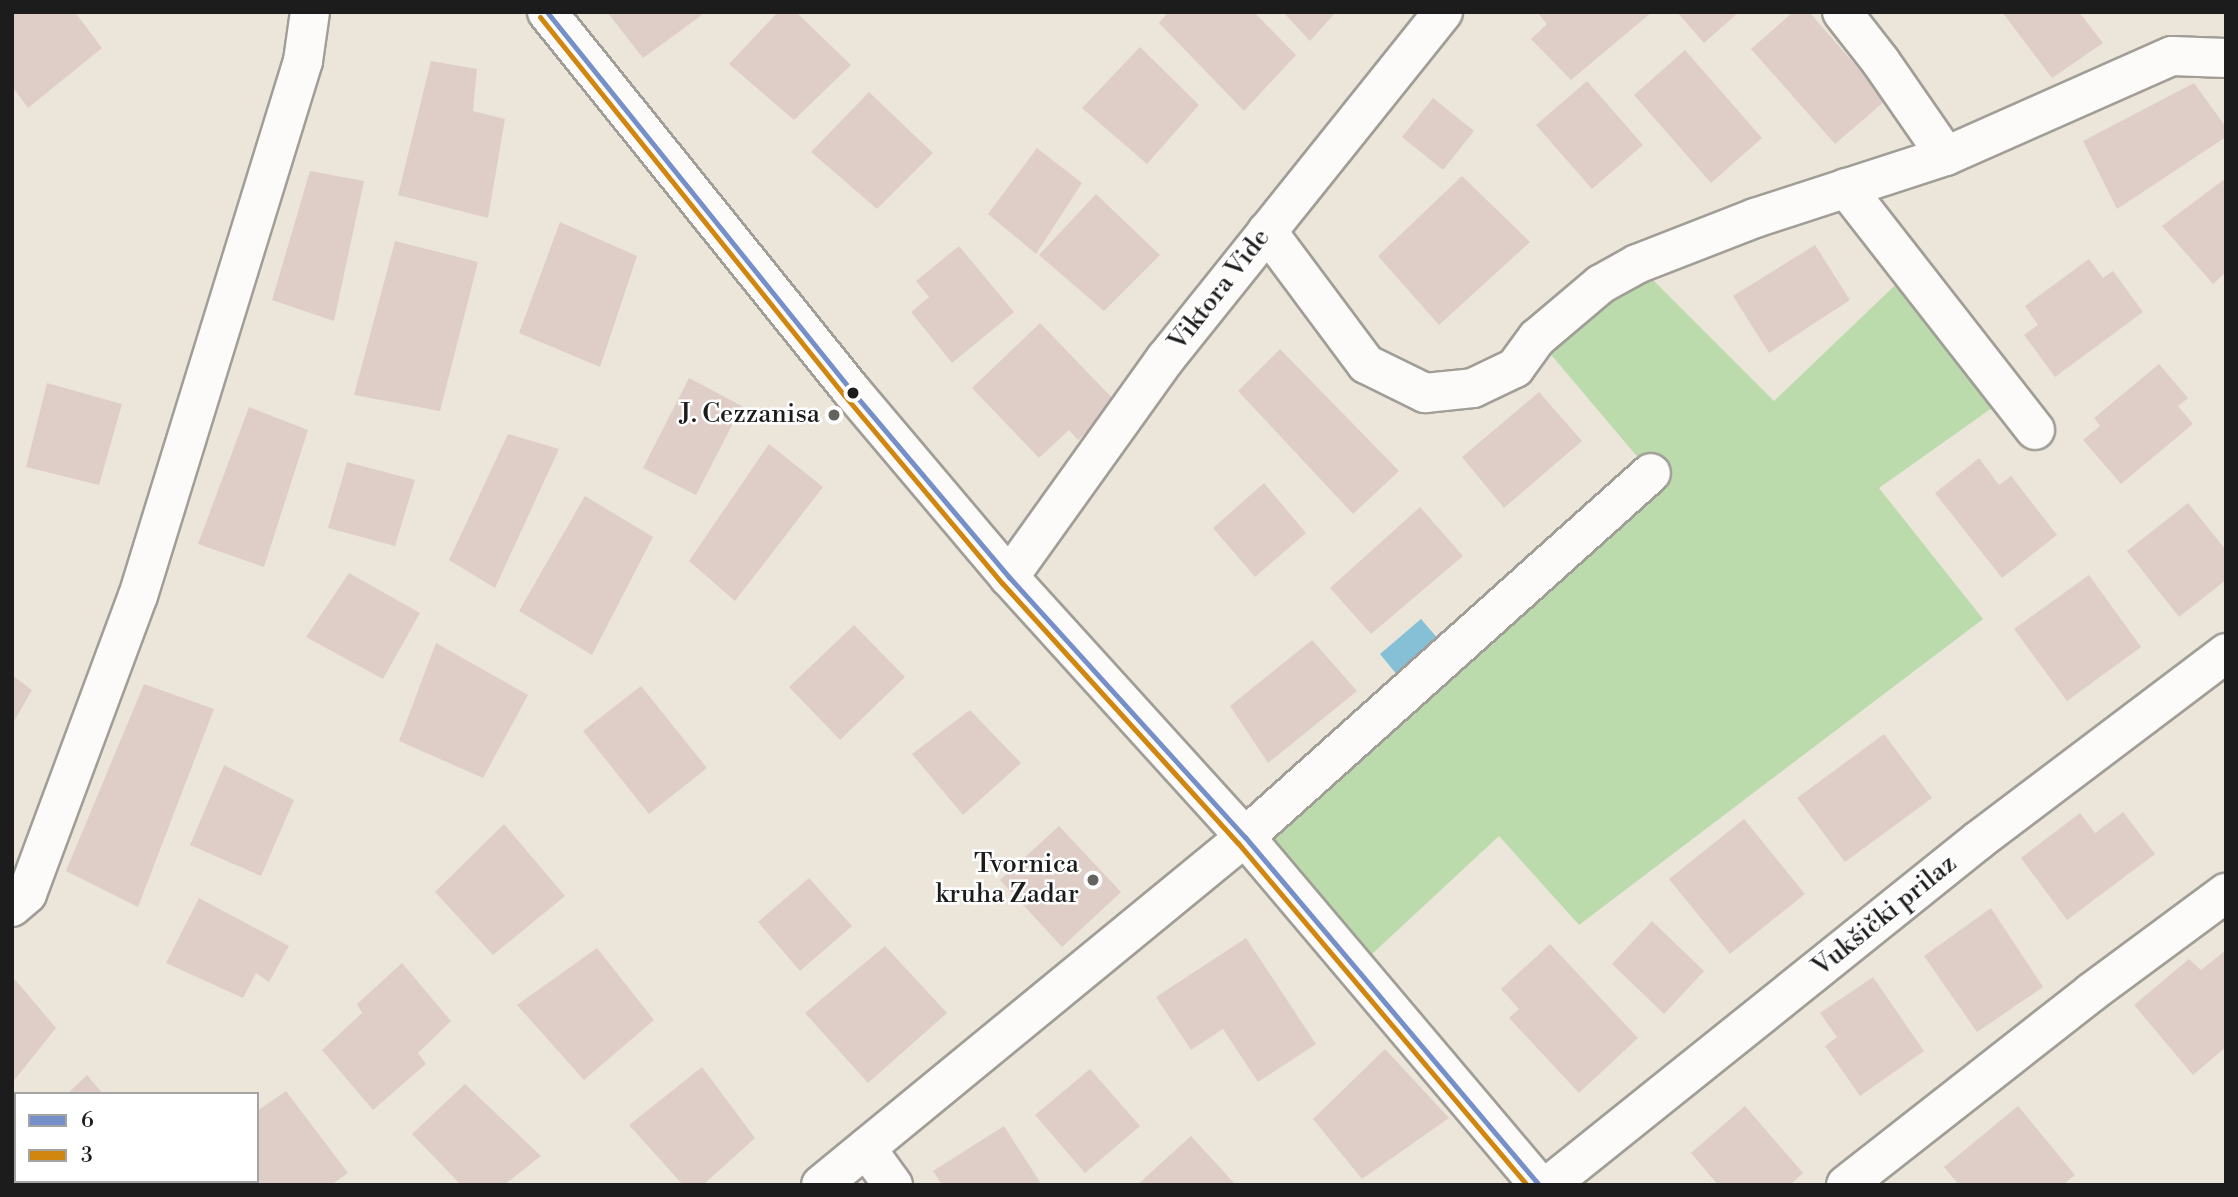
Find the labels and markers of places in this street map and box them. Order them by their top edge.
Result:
unlabelled marker [846,386,860,400]
place label: J. Cezzanisa [679,399,820,431]
marker: J. Cezzanisa [826,407,842,423]
place label: Tvornica kruha Zadar [935,849,1079,910]
marker: Tvornica kruha Zadar [1085,872,1101,888]

